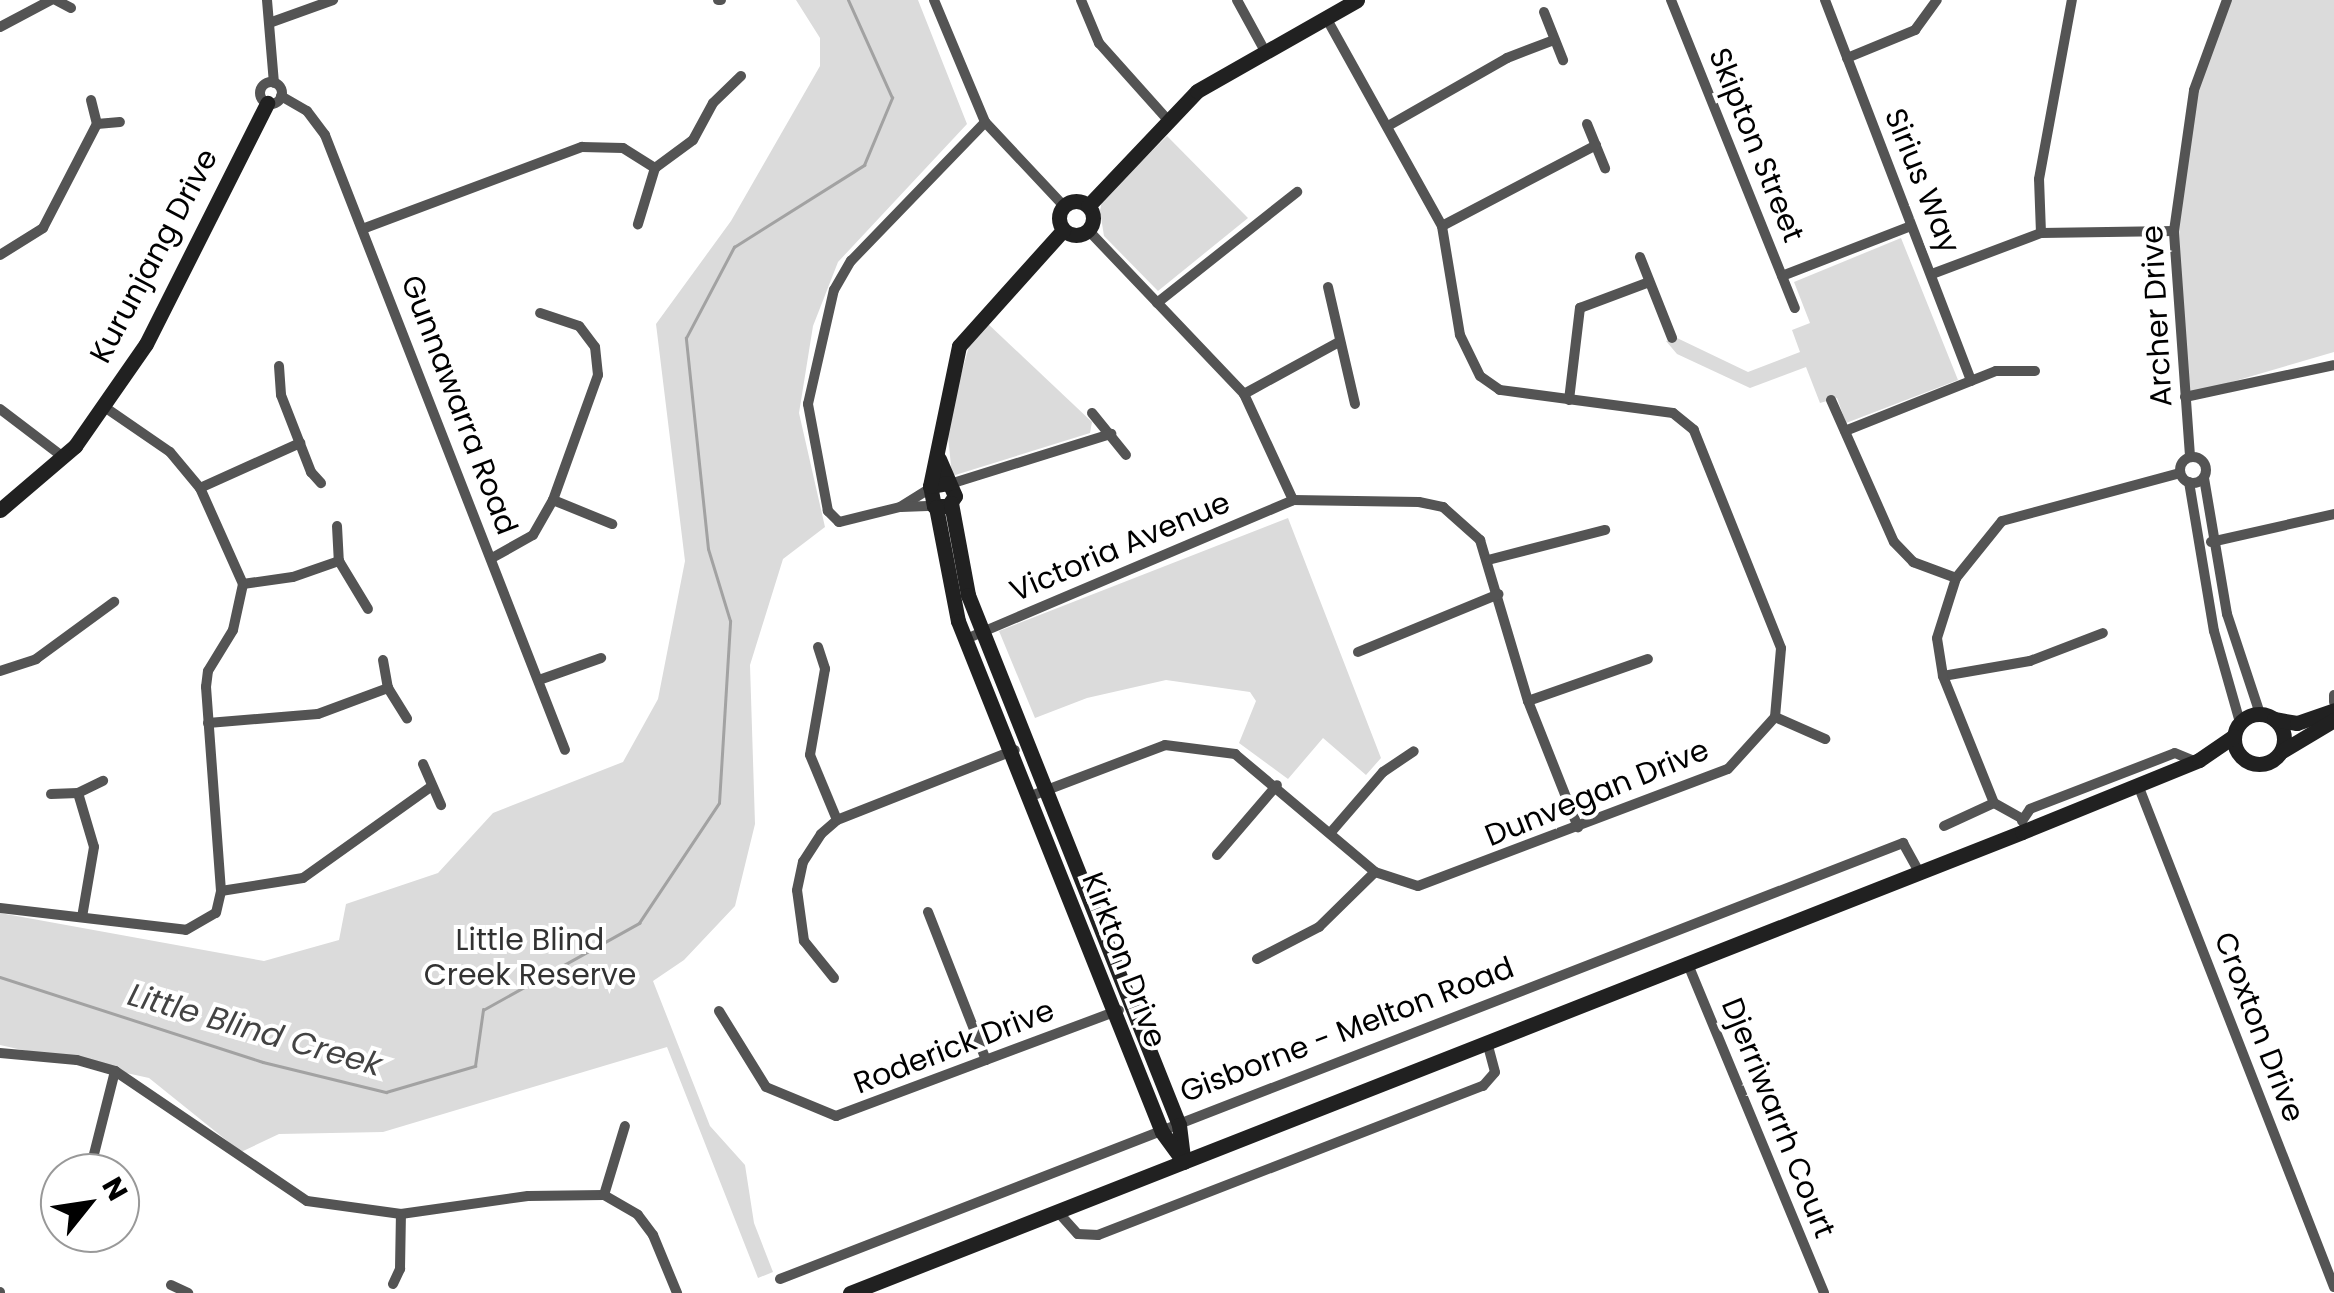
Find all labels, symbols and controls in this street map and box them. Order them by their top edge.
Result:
street label: Skipton Street [1701,43,1811,247]
street label: Sirius Way [1877,103,1967,259]
street label: Kurunjang Drive [82,143,226,369]
street label: Archer Drive [2134,224,2180,408]
street label: Gunnawarra Road [393,270,525,540]
street label: Victoria Avenue [1005,484,1235,610]
street label: Dunvegan Drive [1480,732,1714,854]
street label: Kirkton Drive [1074,867,1174,1053]
park label: Little Blind Creek Reserve [424,922,636,992]
street label: Croxton Drive [2206,927,2312,1127]
street label: Gisborne - Melton Road [1175,950,1519,1110]
water label: Little Blind Creek [124,975,386,1085]
street label: Roderick Drive [849,992,1059,1102]
street label: Djerriwarrh Court [1714,993,1842,1243]
north arrow [40,1153,140,1253]
text: N [93,1170,137,1208]

